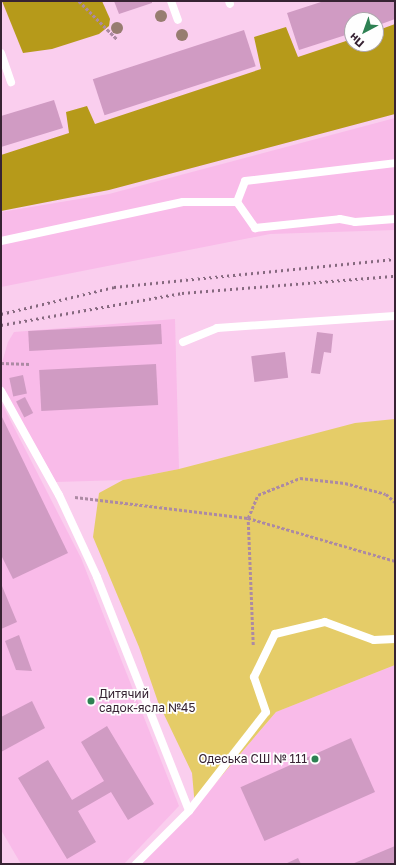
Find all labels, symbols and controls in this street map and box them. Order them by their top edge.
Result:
north arrow [344,12,384,52]
text: Пн [347,31,366,50]
place label: Дитячий садок-ясла №45 [99,687,195,715]
marker: Дитячий садок-ясла №45 [86,696,96,706]
place label: Одеська СШ № 111 [198,752,307,766]
marker: Одеська СШ № 111 [310,754,320,764]

